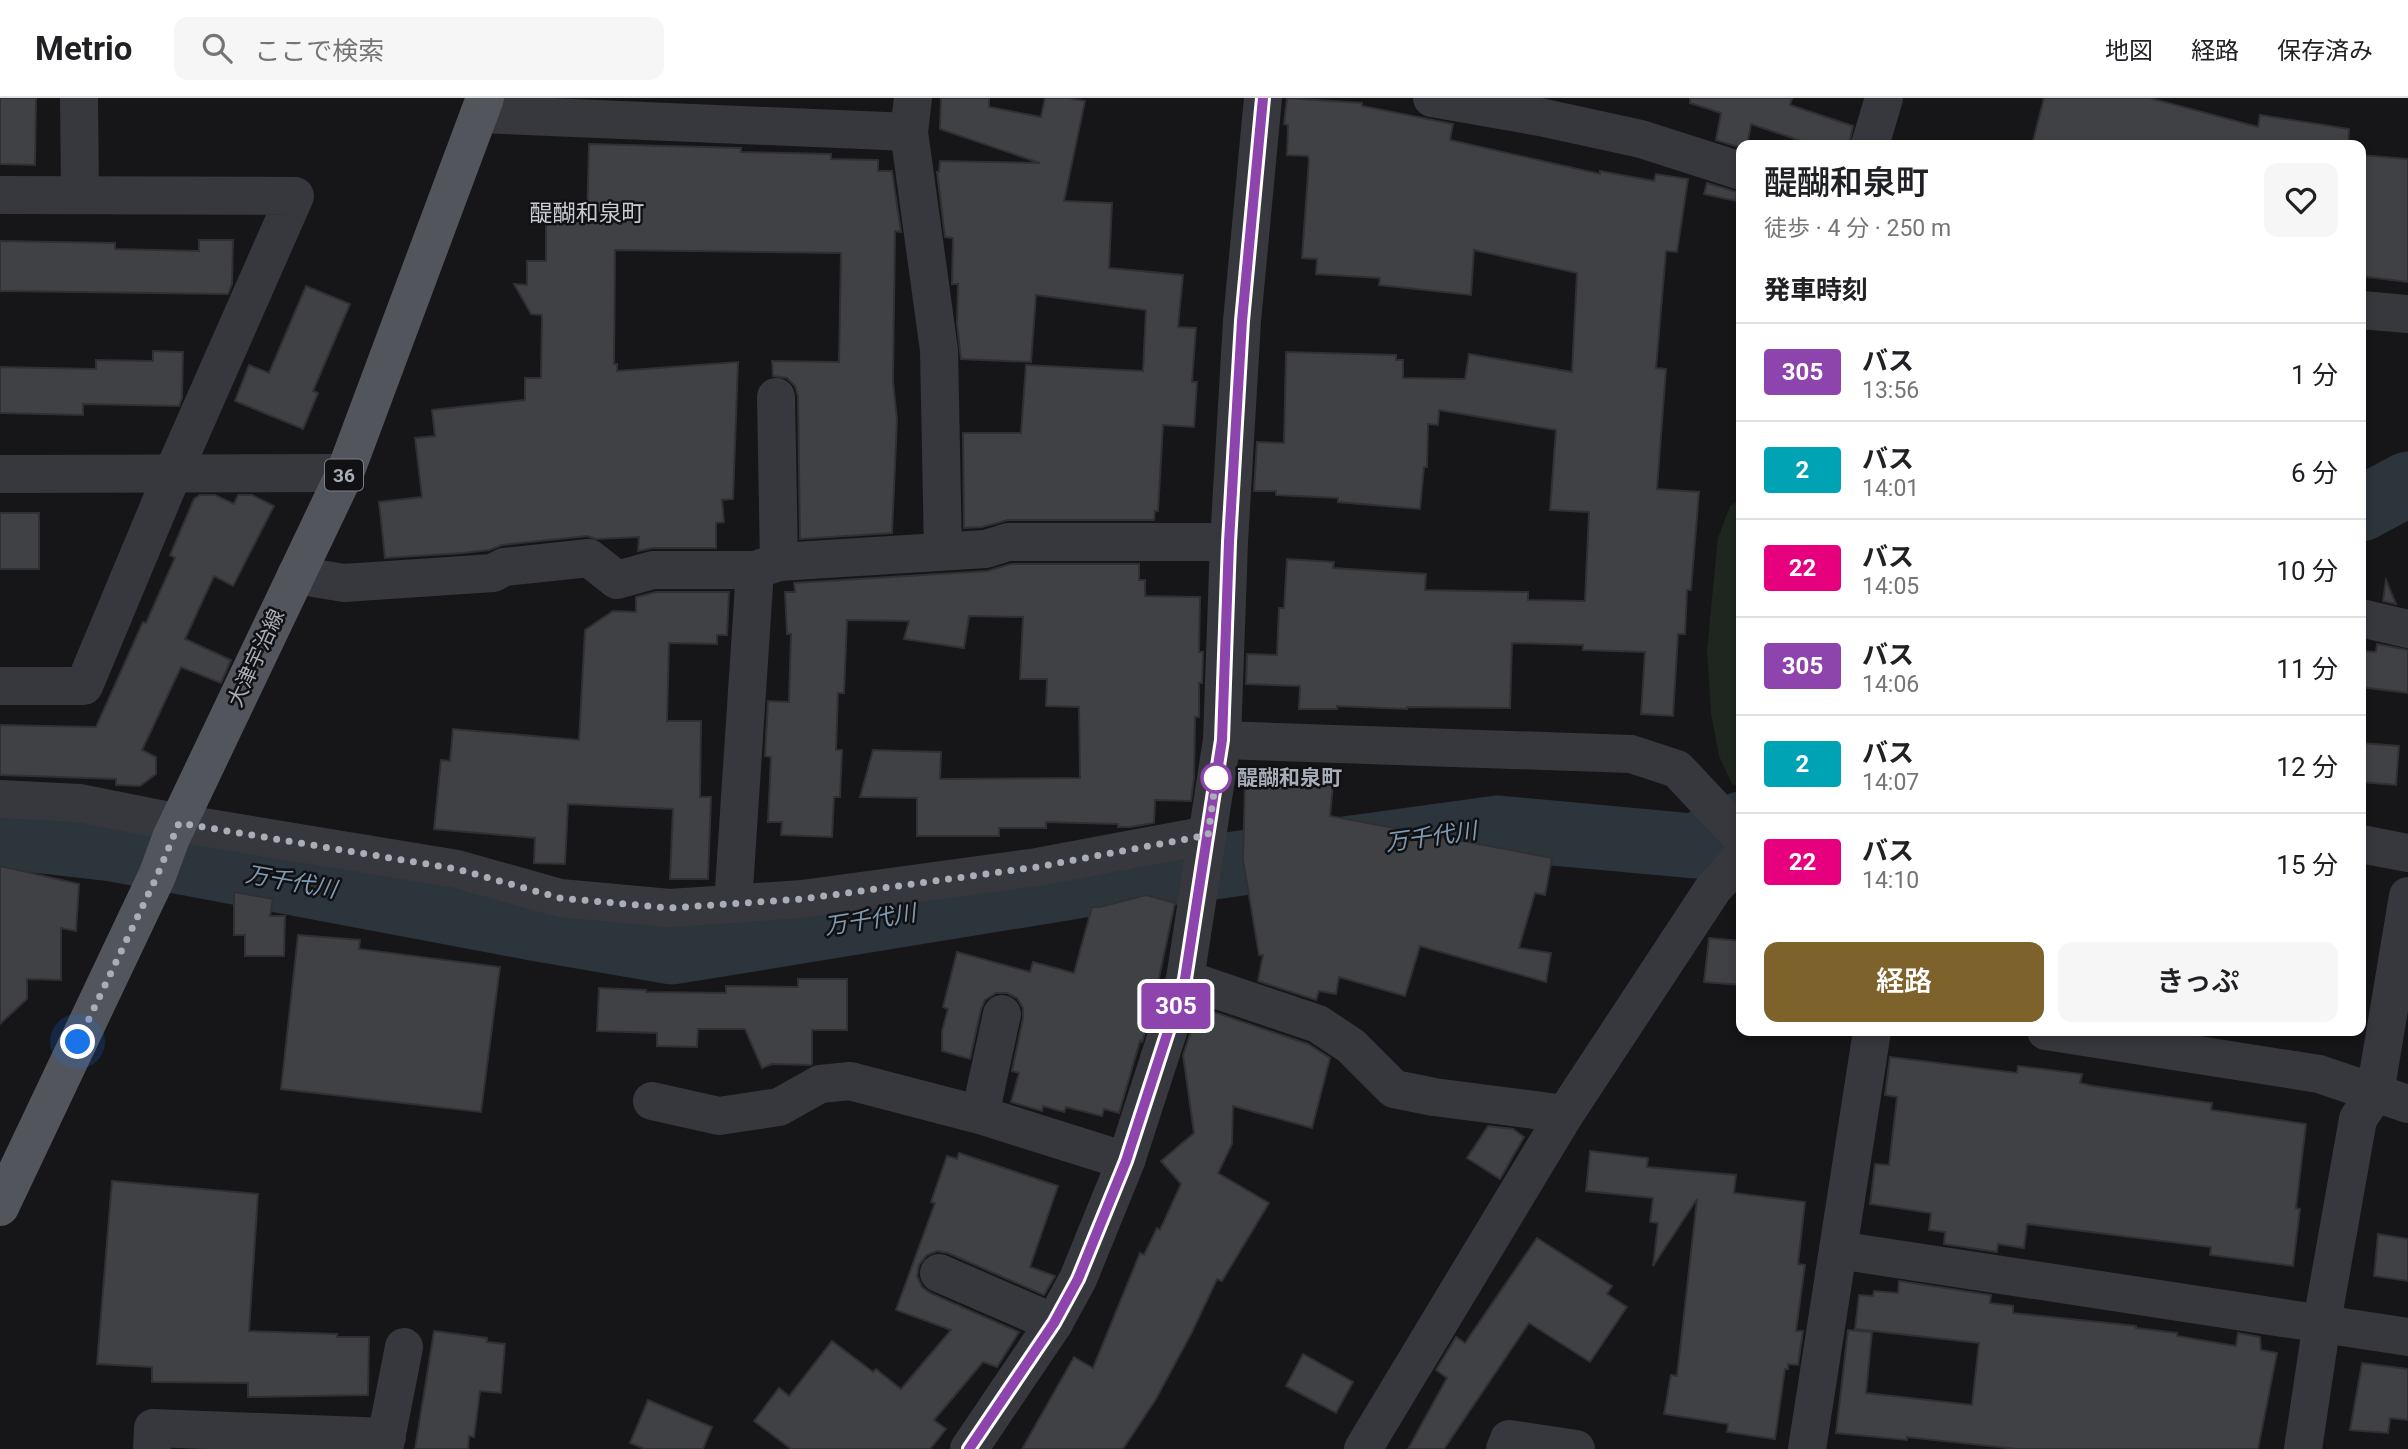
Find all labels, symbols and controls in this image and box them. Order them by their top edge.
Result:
search box [174,17,664,80]
text: Metrio [35,29,132,68]
icon: search [198,29,236,67]
text: ここで検索 [254,36,384,66]
text: 地図 [2105,37,2153,65]
text: 経路 [2191,37,2239,65]
text: 保存済み [2277,37,2373,65]
text: 醍醐和泉町 [1764,163,1929,202]
button: heart [2264,163,2338,237]
district label: 醍醐和泉町 [530,200,645,227]
text: 徒歩 · 4 分 · 250 m [1764,215,1951,242]
text: 発車時刻 [1764,275,1868,305]
text: バス [1862,346,1914,376]
text: 305 [1782,358,1823,386]
text: 1 分 [2291,360,2338,390]
text: 13:56 [1862,377,1919,404]
text: バス [1862,444,1914,474]
text: 2 [1796,456,1809,484]
text: 6 分 [2291,458,2338,488]
road number: 36 [325,460,363,490]
text: 14:01 [1862,475,1919,502]
text: バス [1862,542,1914,572]
text: 22 [1789,554,1816,582]
text: 10 分 [2276,556,2338,586]
text: 14:05 [1862,573,1919,600]
street label: 大津宇治線 [223,605,289,711]
text: バス [1862,640,1914,670]
text: 305 [1782,652,1823,680]
text: 11 分 [2276,654,2338,684]
text: 14:06 [1862,671,1919,698]
text: バス [1862,738,1914,768]
text: 2 [1796,750,1809,778]
text: 12 分 [2276,752,2338,782]
marker: 醍醐和泉町 [1201,763,1231,793]
place label: 醍醐和泉町 [1237,766,1342,790]
text: 14:07 [1862,769,1919,796]
water label: 万千代川 [1384,817,1481,857]
text: バス [1862,836,1914,866]
text: 22 [1789,848,1816,876]
text: 15 分 [2276,850,2338,880]
water label: 万千代川 [243,861,342,904]
text: 14:10 [1862,867,1919,894]
water label: 万千代川 [822,899,921,941]
button: 経路 [1764,942,2044,1022]
button: きっぷ [2058,942,2338,1022]
line badge: 305 [1136,983,1216,1029]
text: 305 [1155,992,1197,1020]
your location [60,1024,95,1059]

